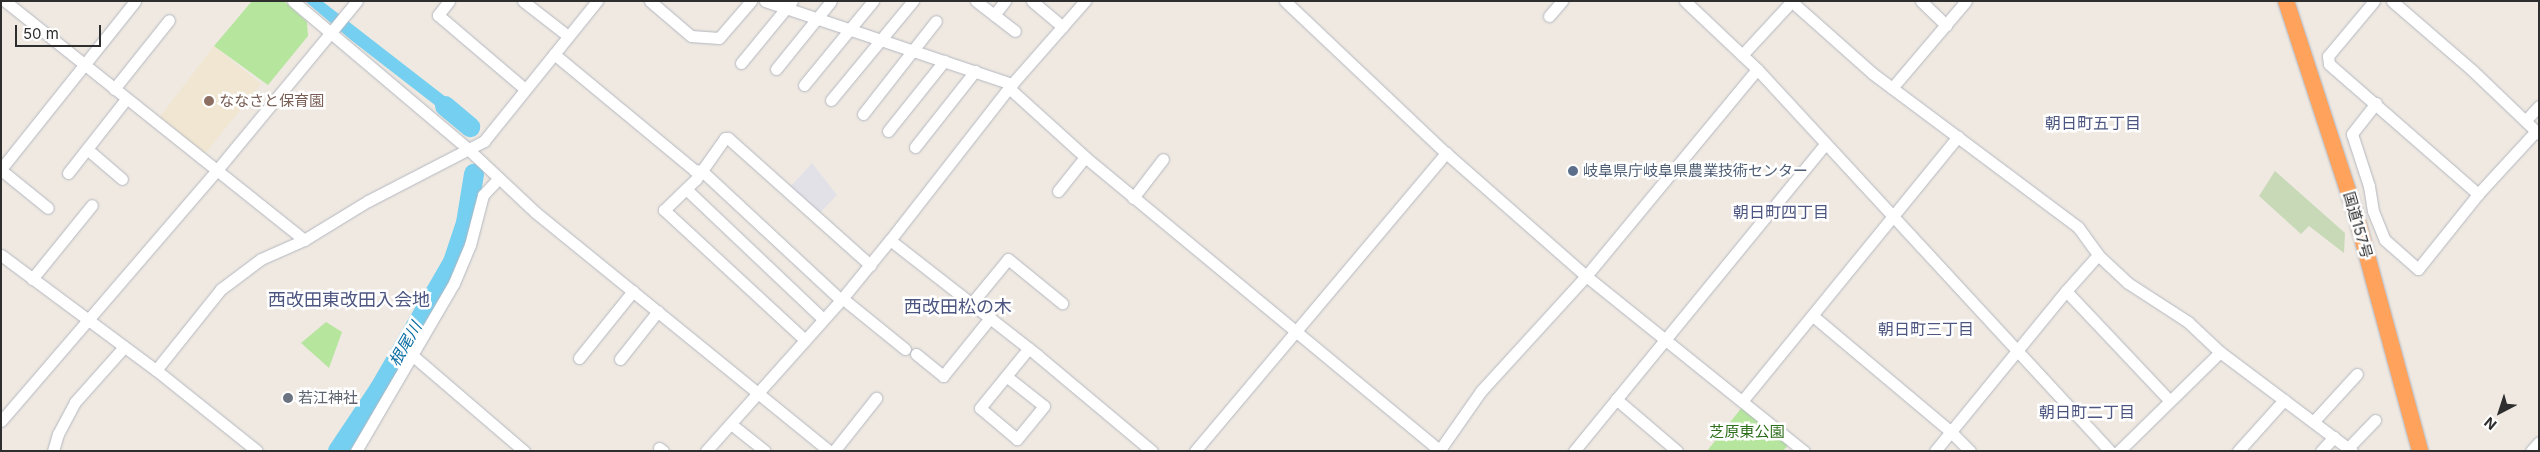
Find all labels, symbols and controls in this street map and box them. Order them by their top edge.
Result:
scale bar [18,15,104,47]
text: 50 m [23,24,59,43]
place label: ななさと保育園 [219,92,324,110]
marker: ななさと保育園 [203,95,215,107]
district label: 朝日町五丁目 [2045,113,2141,133]
place label: 岐阜県庁岐阜県農業技術センター [1583,162,1808,180]
marker: 岐阜県庁岐阜県農業技術センター [1567,165,1579,177]
street label: 国道157号 [2340,189,2376,261]
district label: 朝日町四丁目 [1733,202,1829,222]
district label: 西改田東改田入会地 [268,289,430,311]
district label: 西改田松の木 [904,296,1012,318]
water label: 根尾川 [385,318,425,370]
district label: 朝日町三丁目 [1878,319,1974,339]
north arrow [2475,387,2525,437]
place label: 若江神社 [298,389,358,407]
marker: 若江神社 [282,392,294,404]
district label: 朝日町二丁目 [2039,402,2135,422]
text: N [2480,414,2500,434]
park label: 芝原東公園 [1710,423,1784,441]

